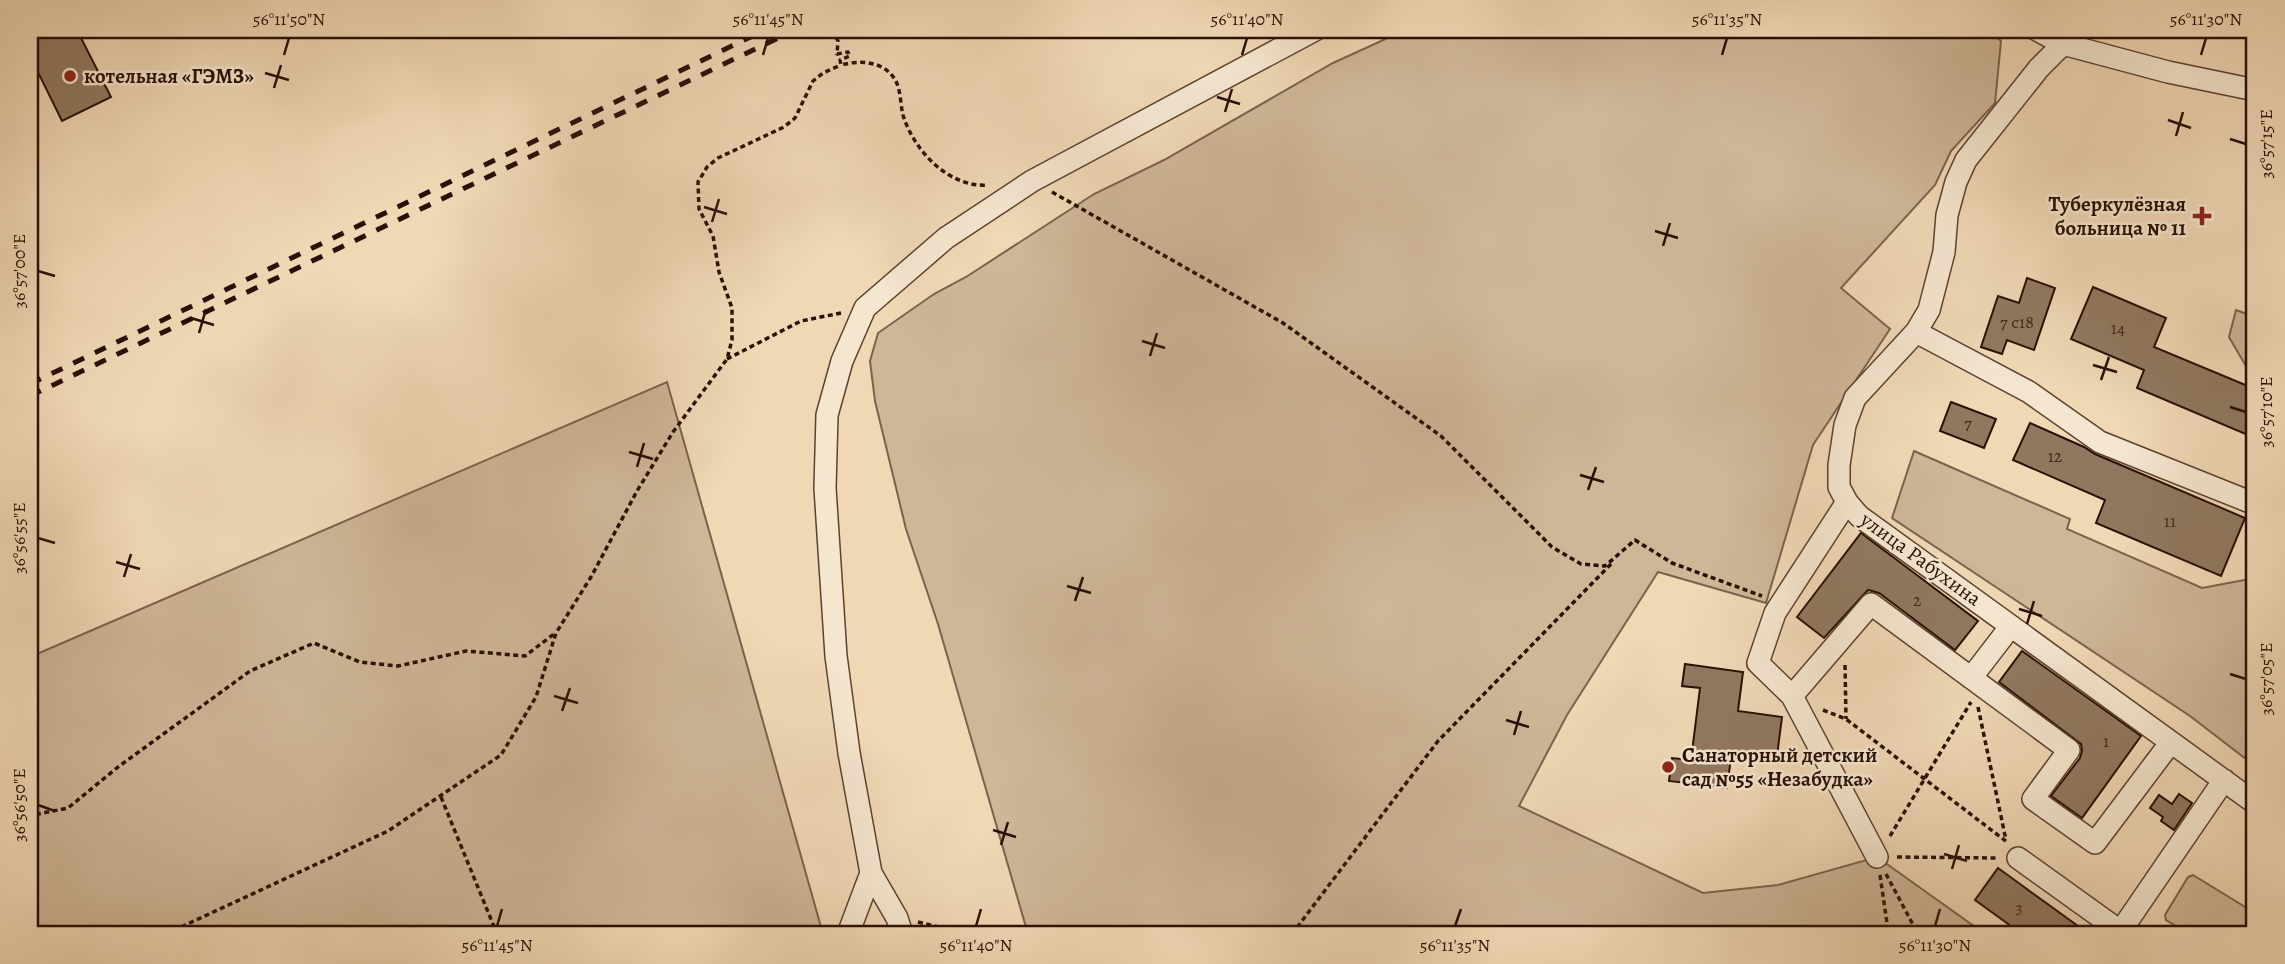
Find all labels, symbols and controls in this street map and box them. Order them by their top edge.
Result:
text: 56°11'50"N [253,7,325,31]
text: 56°11'45"N [732,7,804,31]
text: 56°11'40"N [1210,7,1284,31]
text: 56°11'35"N [1692,7,1762,31]
text: 56°11'30"N [2170,7,2242,31]
place label: котельная «ГЭМЗ» [84,62,254,90]
marker: котельная «ГЭМЗ» [62,68,78,84]
text: 36°57'15"E [2254,109,2278,179]
place label: Туберкулёзная больница № 11 [2048,190,2186,242]
marker: Туберкулёзная больница № 11 [2192,206,2212,226]
text: 36°57'00"E [7,234,31,308]
house number: 7 с18 [2000,310,2034,334]
house number: 14 [2111,316,2125,340]
text: 36°57'10"E [2254,376,2278,448]
house number: 7 [1964,411,1972,435]
house number: 12 [2048,444,2063,468]
text: 36°56'55"E [7,502,31,574]
street label: улица Рабухина [1854,505,1987,613]
house number: 11 [2164,509,2176,533]
house number: 2 [1913,588,1922,612]
text: 36°57'05"E [2254,642,2278,716]
house number: 1 [2103,729,2109,753]
place label: Санаторный детский сад №55 «Незабудка» [1682,741,1878,793]
marker: Санаторный детский сад №55 «Незабудка» [1660,759,1676,775]
text: 36°56'50"E [7,768,31,842]
house number: 3 [2015,895,2023,919]
text: 56°11'45"N [461,933,533,957]
text: 56°11'40"N [939,933,1013,957]
text: 56°11'35"N [1420,933,1490,957]
text: 56°11'30"N [1899,933,1971,957]

